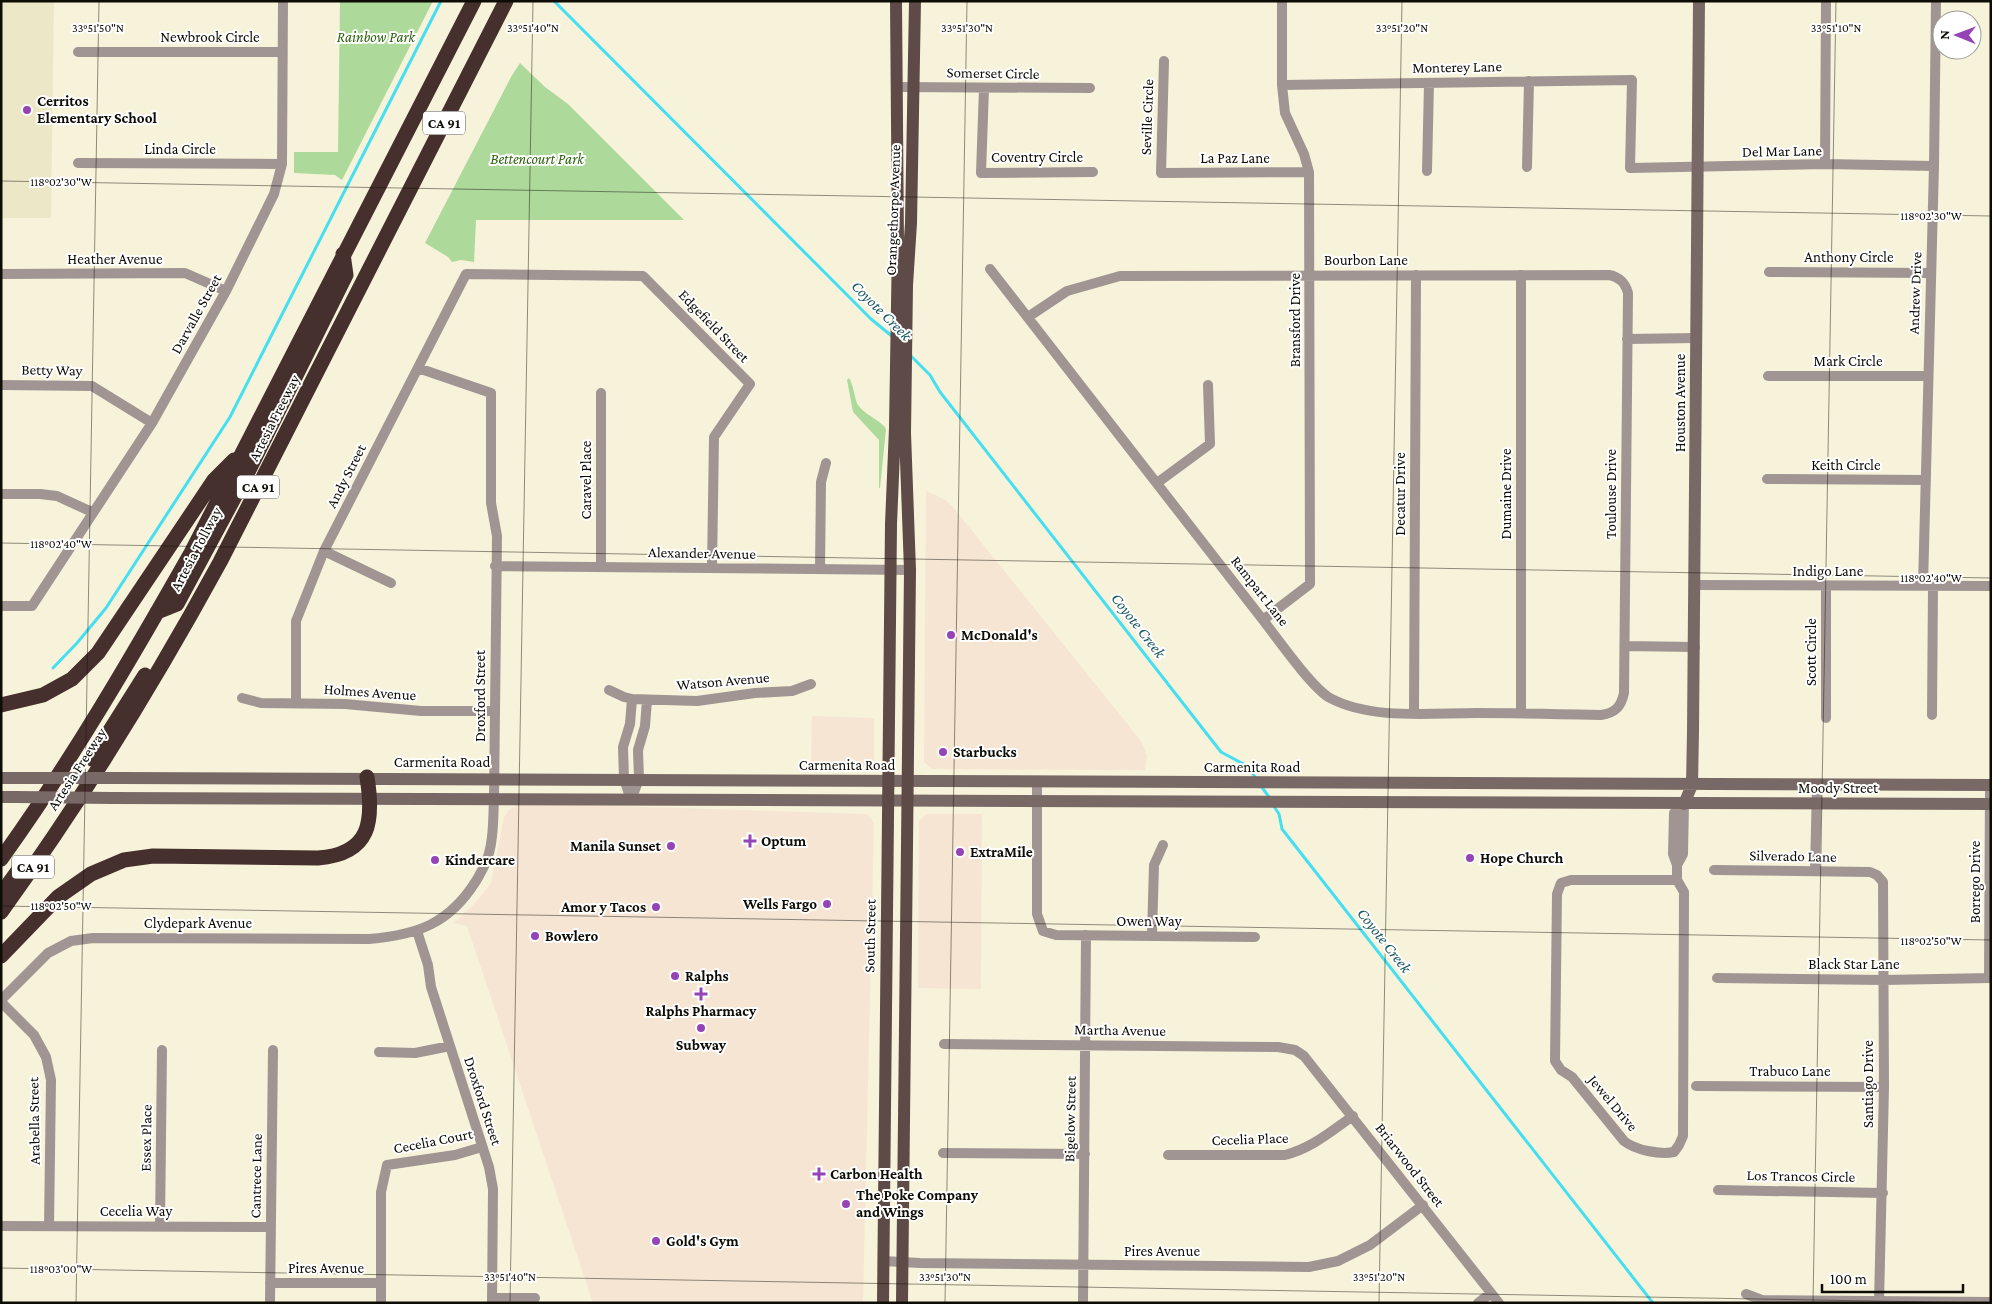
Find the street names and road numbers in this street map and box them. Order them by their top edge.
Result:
street label: Newbrook Circle [160,29,260,45]
street label: Monterey Lane [1412,58,1502,77]
street label: Somerset Circle [946,64,1040,82]
street label: Seville Circle [1138,78,1156,155]
road number: CA 91 [423,112,465,134]
street label: Linda Circle [144,141,216,157]
street label: Del Mar Lane [1742,142,1823,160]
street label: Orangethorpe Avenue [883,144,904,276]
street label: Coventry Circle [991,149,1083,166]
street label: La Paz Lane [1200,150,1270,166]
street label: Anthony Circle [1804,249,1894,266]
street label: Heather Avenue [67,251,163,267]
street label: Andrew Drive [1906,251,1924,335]
street label: Bourbon Lane [1324,252,1408,268]
street label: Darvalle Street [168,271,225,357]
street label: Bransford Drive [1287,272,1303,367]
street label: Edgefield Street [675,287,753,367]
street label: Houston Avenue [1672,353,1688,452]
street label: Mark Circle [1813,353,1883,369]
street label: Betty Way [21,361,83,380]
street label: Artesia Freeway [245,372,304,464]
street label: Caravel Place [578,440,594,519]
street label: Andy Street [323,441,370,511]
street label: Dumaine Drive [1498,448,1514,539]
street label: Toulouse Drive [1603,448,1619,539]
street label: Decatur Drive [1392,452,1408,536]
street label: Keith Circle [1811,457,1881,473]
road number: CA 91 [237,476,279,498]
street label: Artesia Tollway [167,504,226,594]
street label: Alexander Avenue [648,544,756,562]
street label: Rampart Lane [1227,553,1292,630]
street label: Indigo Lane [1793,563,1864,580]
street label: Scott Circle [1803,618,1819,686]
street label: Droxford Street [472,649,488,742]
street label: Watson Avenue [676,669,771,693]
street label: Holmes Avenue [323,681,417,703]
street label: Artesia Freeway [44,725,110,814]
street label: Carmenita Road [394,754,490,770]
street label: Carmenita Road [799,757,895,773]
street label: Carmenita Road [1204,759,1300,775]
street label: Moody Street [1798,780,1879,797]
street label: Borrego Drive [1967,840,1984,923]
street label: Silverado Lane [1749,847,1837,865]
road number: CA 91 [12,856,54,879]
street label: South Street [861,898,879,973]
street label: Owen Way [1116,913,1182,930]
street label: Clydepark Avenue [144,915,253,932]
street label: Black Star Lane [1808,956,1900,972]
street label: Martha Avenue [1074,1021,1166,1039]
street label: Santiago Drive [1860,1040,1877,1128]
street label: Droxford Street [461,1055,505,1148]
street label: Trabuco Lane [1749,1063,1831,1079]
street label: Jewel Drive [1583,1070,1641,1135]
street label: Bigelow Street [1061,1075,1080,1162]
street label: Arabella Street [25,1076,43,1165]
street label: Essex Place [137,1104,155,1172]
street label: Briarwood Street [1372,1120,1448,1211]
street label: Cecelia Court [392,1125,475,1157]
street label: Cecelia Place [1211,1130,1289,1148]
street label: Cantrece Lane [247,1133,265,1219]
street label: Los Trancos Circle [1747,1167,1856,1185]
street label: Cecelia Way [100,1203,172,1220]
street label: Pires Avenue [1124,1243,1200,1259]
street label: Pires Avenue [288,1260,364,1276]

